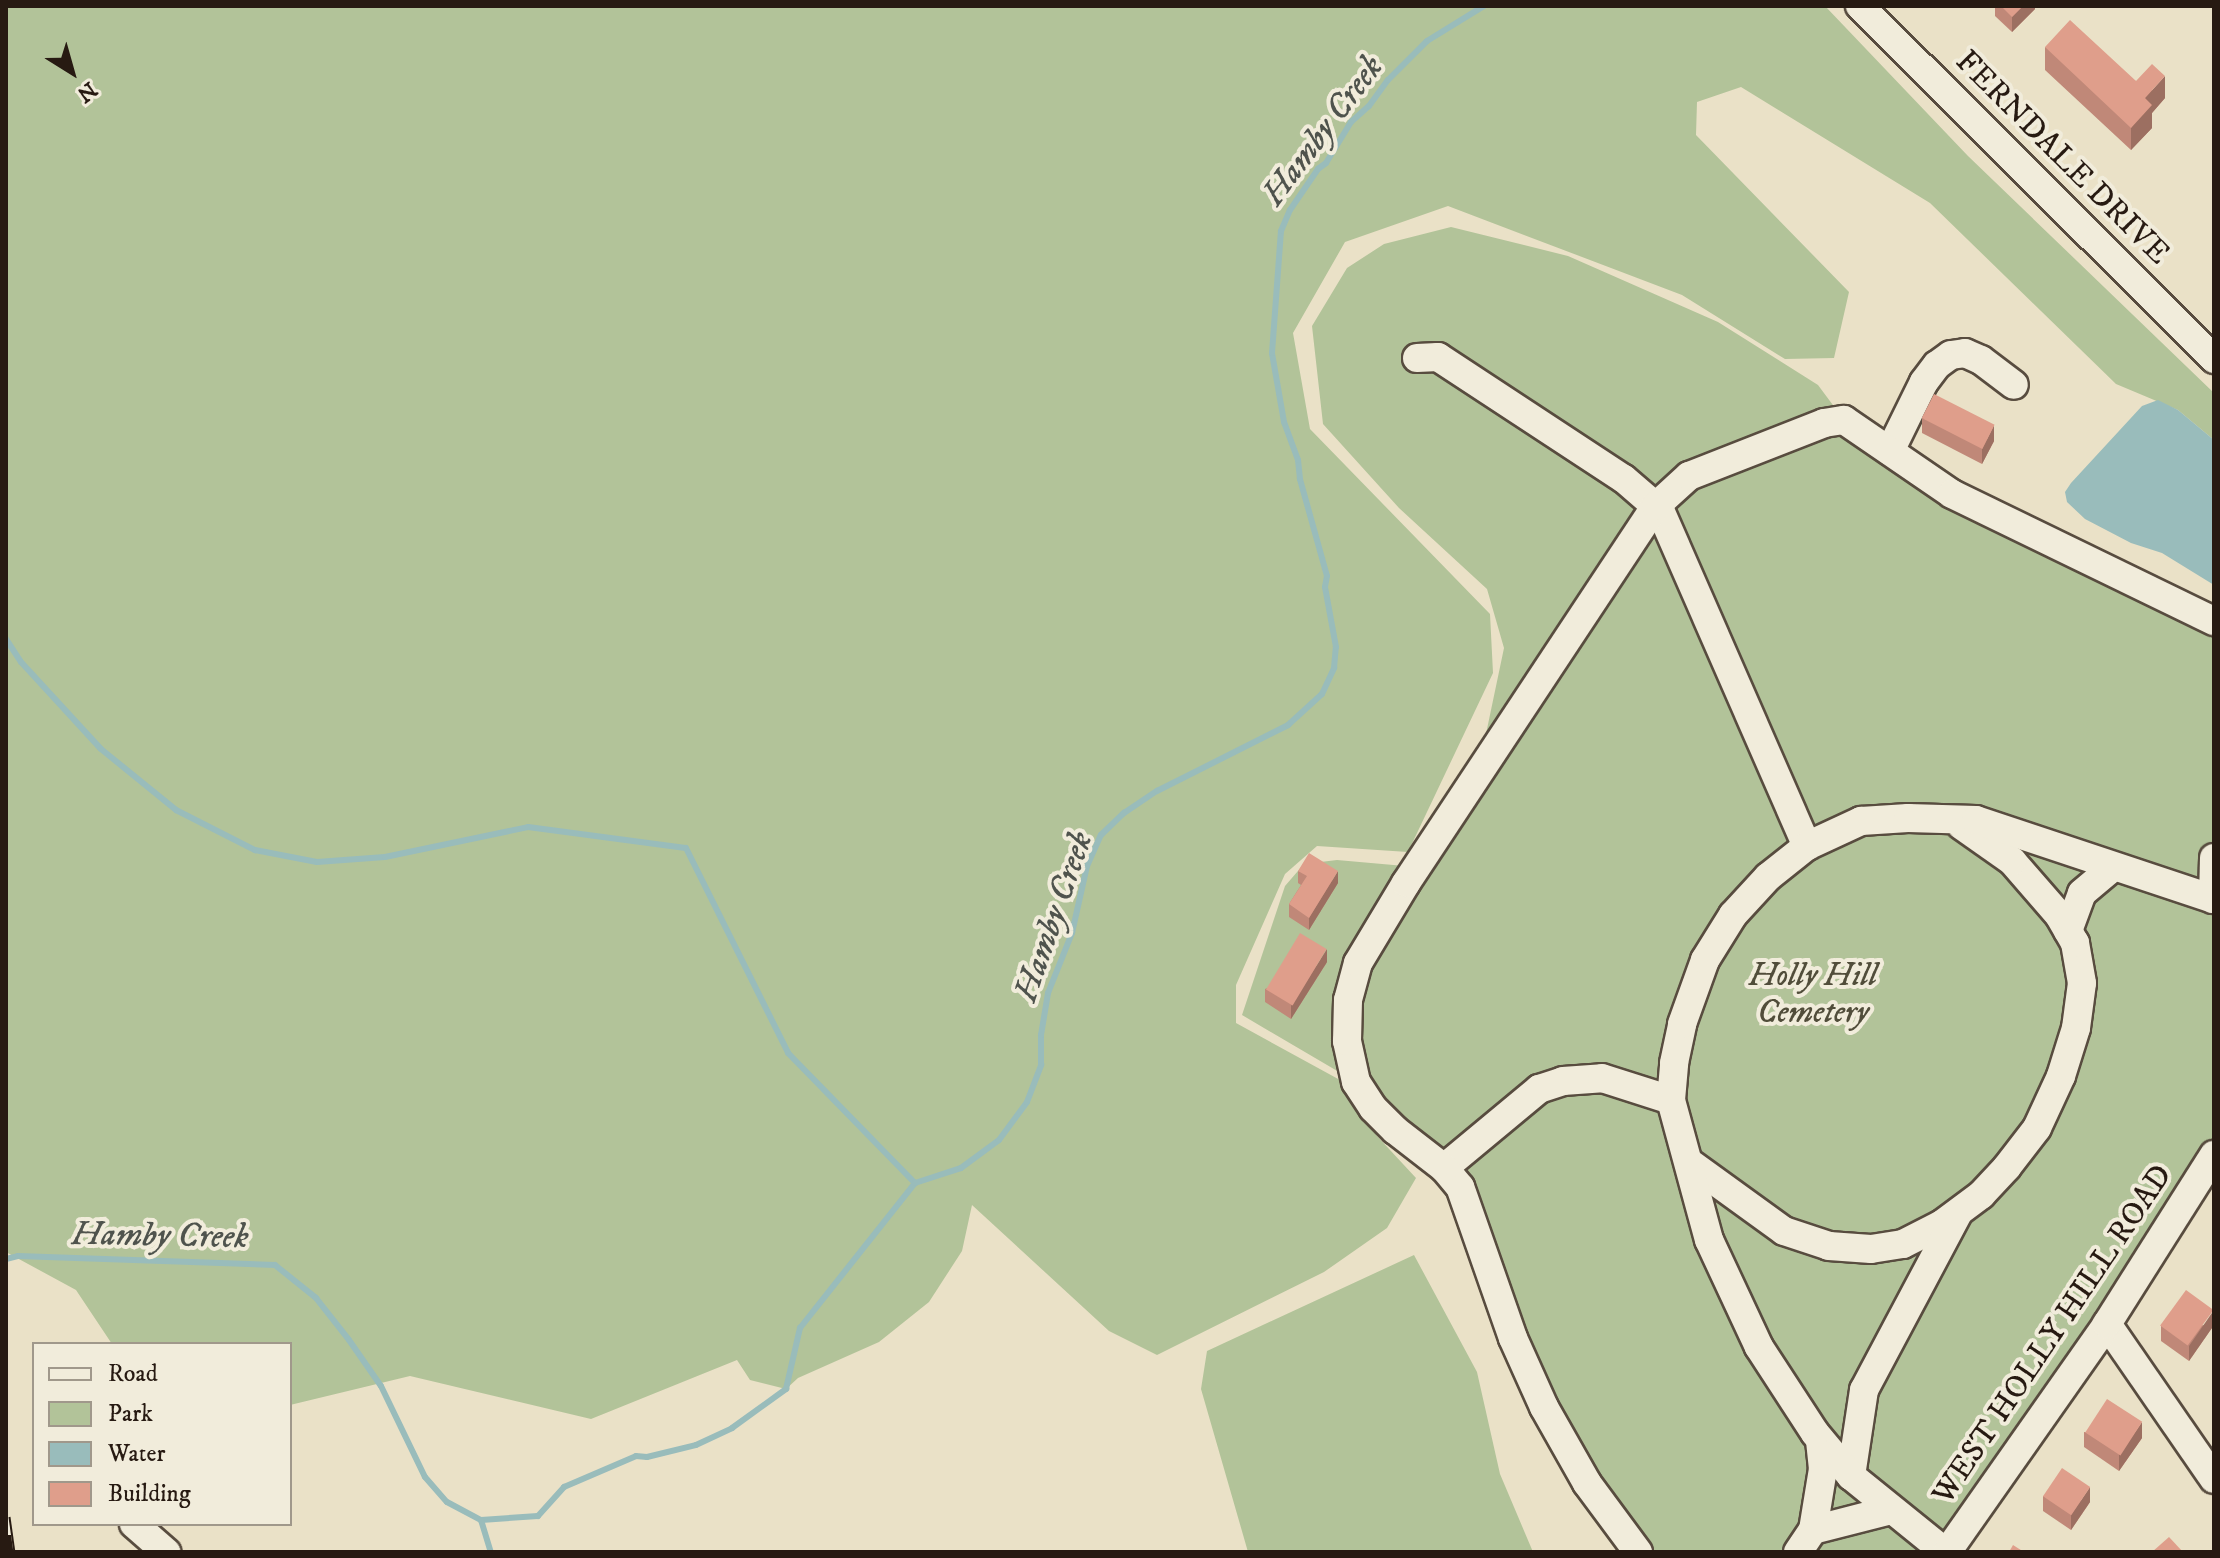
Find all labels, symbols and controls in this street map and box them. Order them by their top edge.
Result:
north arrow [32,32,112,112]
street label: FERNDALE DRIVE [1947,43,2177,273]
water label: Hamby Creek [1253,48,1393,214]
text: N [71,75,102,108]
water label: Hamby Creek [1006,827,1102,1007]
park label: Holly Hill Cemetery [1749,958,1877,1033]
street label: WEST HOLLY HILL ROAD [1925,1158,2181,1512]
water label: Hamby Creek [71,1214,249,1258]
legend [32,1342,292,1526]
text: Road [108,1359,158,1389]
text: Park [108,1399,153,1429]
text: Water [108,1439,165,1469]
text: Building [108,1479,191,1509]

